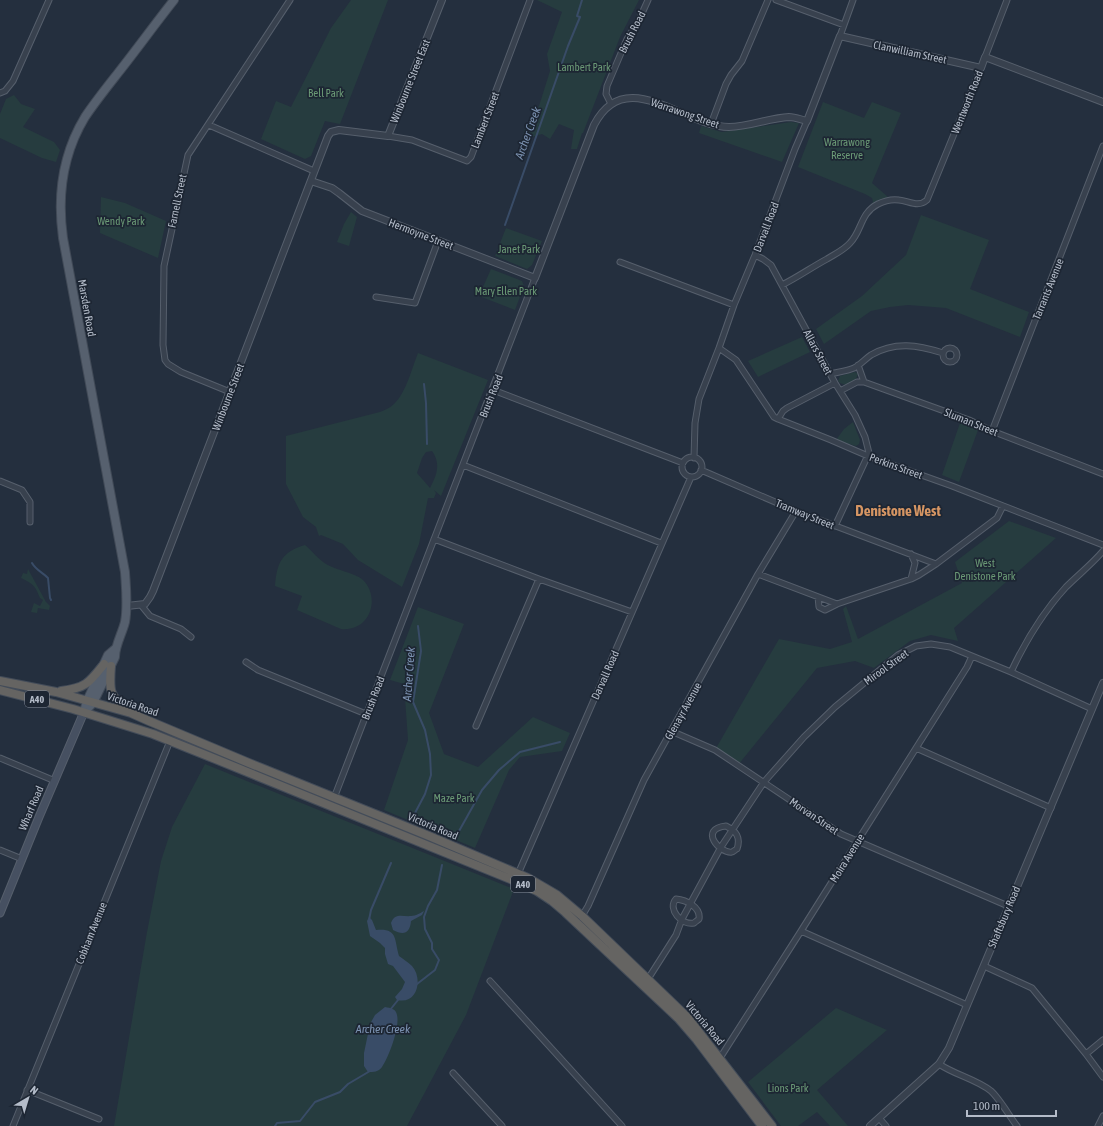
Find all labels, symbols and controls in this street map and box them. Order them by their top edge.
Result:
street label: Brush Road [616,9,648,55]
street label: Winbourne Street East [388,37,432,125]
street label: Clanwilliam Street [872,38,948,66]
park label: Lambert Park [557,61,611,73]
street label: Wentworth Road [949,69,985,135]
park label: Bell Park [308,87,344,99]
street label: Lambert Street [469,90,501,150]
street label: Warrawong Street [649,96,721,130]
water label: Archer Creek [512,104,544,162]
park label: Warrawong Reserve [824,136,870,161]
street label: Farnell Street [165,173,189,229]
street label: Darvall Road [751,200,781,254]
park label: Wendy Park [97,215,145,227]
street label: Hermoyne Street [387,216,455,252]
park label: Janet Park [498,243,540,255]
street label: Tarrants Avenue [1030,257,1066,321]
street label: Marsden Road [76,279,98,337]
park label: Mary Ellen Park [475,285,537,297]
street label: Allars Street [801,328,835,376]
street label: Winbourne Street [210,362,246,432]
street label: Brush Road [477,373,505,419]
street label: Sluman Street [942,406,1000,438]
street label: Perkins Street [868,451,924,481]
street label: Tramway Street [774,497,836,531]
district label: Denistone West [855,502,941,519]
park label: West Denistone Park [954,557,1016,582]
water label: Archer Creek [400,646,418,703]
street label: Mirool Street [861,647,911,687]
street label: Darvall Road [589,649,621,701]
street label: Brush Road [359,675,387,721]
street label: Glenayr Avenue [662,680,704,742]
street label: Victoria Road [106,690,160,718]
road number: A40 [25,691,49,707]
street label: Wharf Road [16,784,46,832]
park label: Maze Park [433,792,475,804]
street label: Morvan Street [787,795,841,837]
street label: Victoria Road [406,810,460,842]
street label: Moira Avenue [827,831,867,885]
road number: A40 [511,876,535,892]
street label: Shaftsbury Road [986,884,1022,950]
street label: Cobham Avenue [73,900,109,966]
street label: Victoria Road [683,999,727,1047]
water label: Archer Creek [355,1022,411,1036]
north arrow [8,1078,48,1118]
park label: Lions Park [767,1082,809,1094]
text: N [28,1083,40,1097]
scale bar [967,1092,1056,1118]
text: 100 m [973,1099,1000,1113]

